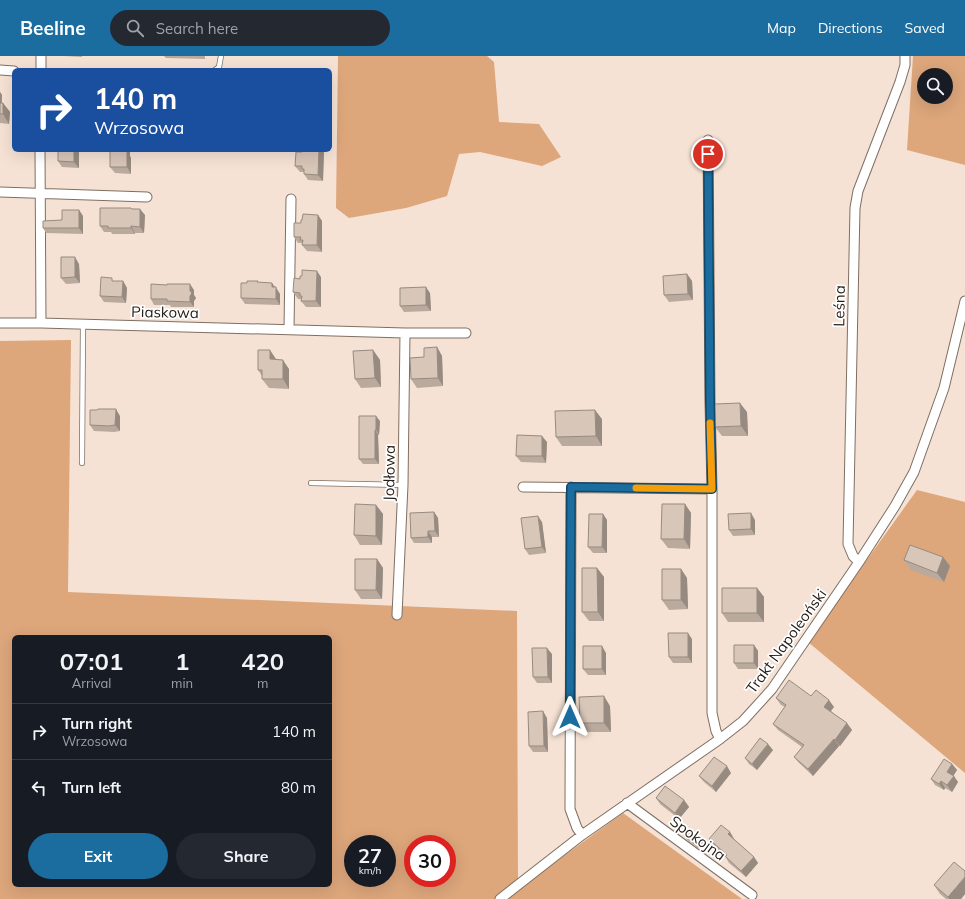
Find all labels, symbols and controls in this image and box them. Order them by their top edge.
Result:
search box [110,10,390,46]
text: Beeline [20,16,86,40]
icon: search [124,17,146,39]
text: Search here [156,19,238,38]
text: Map [767,19,796,37]
text: Directions [818,19,883,37]
text: Saved [905,19,945,37]
map controls [917,68,953,104]
button: search [917,68,953,104]
text: 140 m [94,81,177,116]
icon: right [28,84,80,136]
text: Wrzosowa [94,116,184,139]
pin [691,137,725,171]
icon: arrive [697,143,719,165]
street label: Leśna [829,285,849,327]
street label: Piaskowa [131,302,199,322]
street label: Jodłowa [379,445,399,501]
street label: Trakt Napoleoński [742,585,830,697]
text: 07:01 [60,646,123,676]
text: 1 [175,646,189,676]
text: 420 [241,646,284,676]
text: Arrival [72,675,111,691]
text: min [171,675,193,691]
text: m [257,675,268,691]
position arrow [549,696,591,738]
text: Turn right [62,714,132,733]
icon: right [28,721,50,743]
text: 140 m [272,722,316,741]
text: Wrzosowa [62,733,127,749]
icon: left [28,777,50,799]
text: Turn left [62,778,121,797]
text: 80 m [281,778,316,797]
street label: Spokojna [666,811,730,865]
button: Exit [28,833,168,879]
button: Share [176,833,316,879]
speed limit sign: 30 [404,835,456,887]
text: 27 [358,843,382,868]
text: km/h [359,864,381,877]

